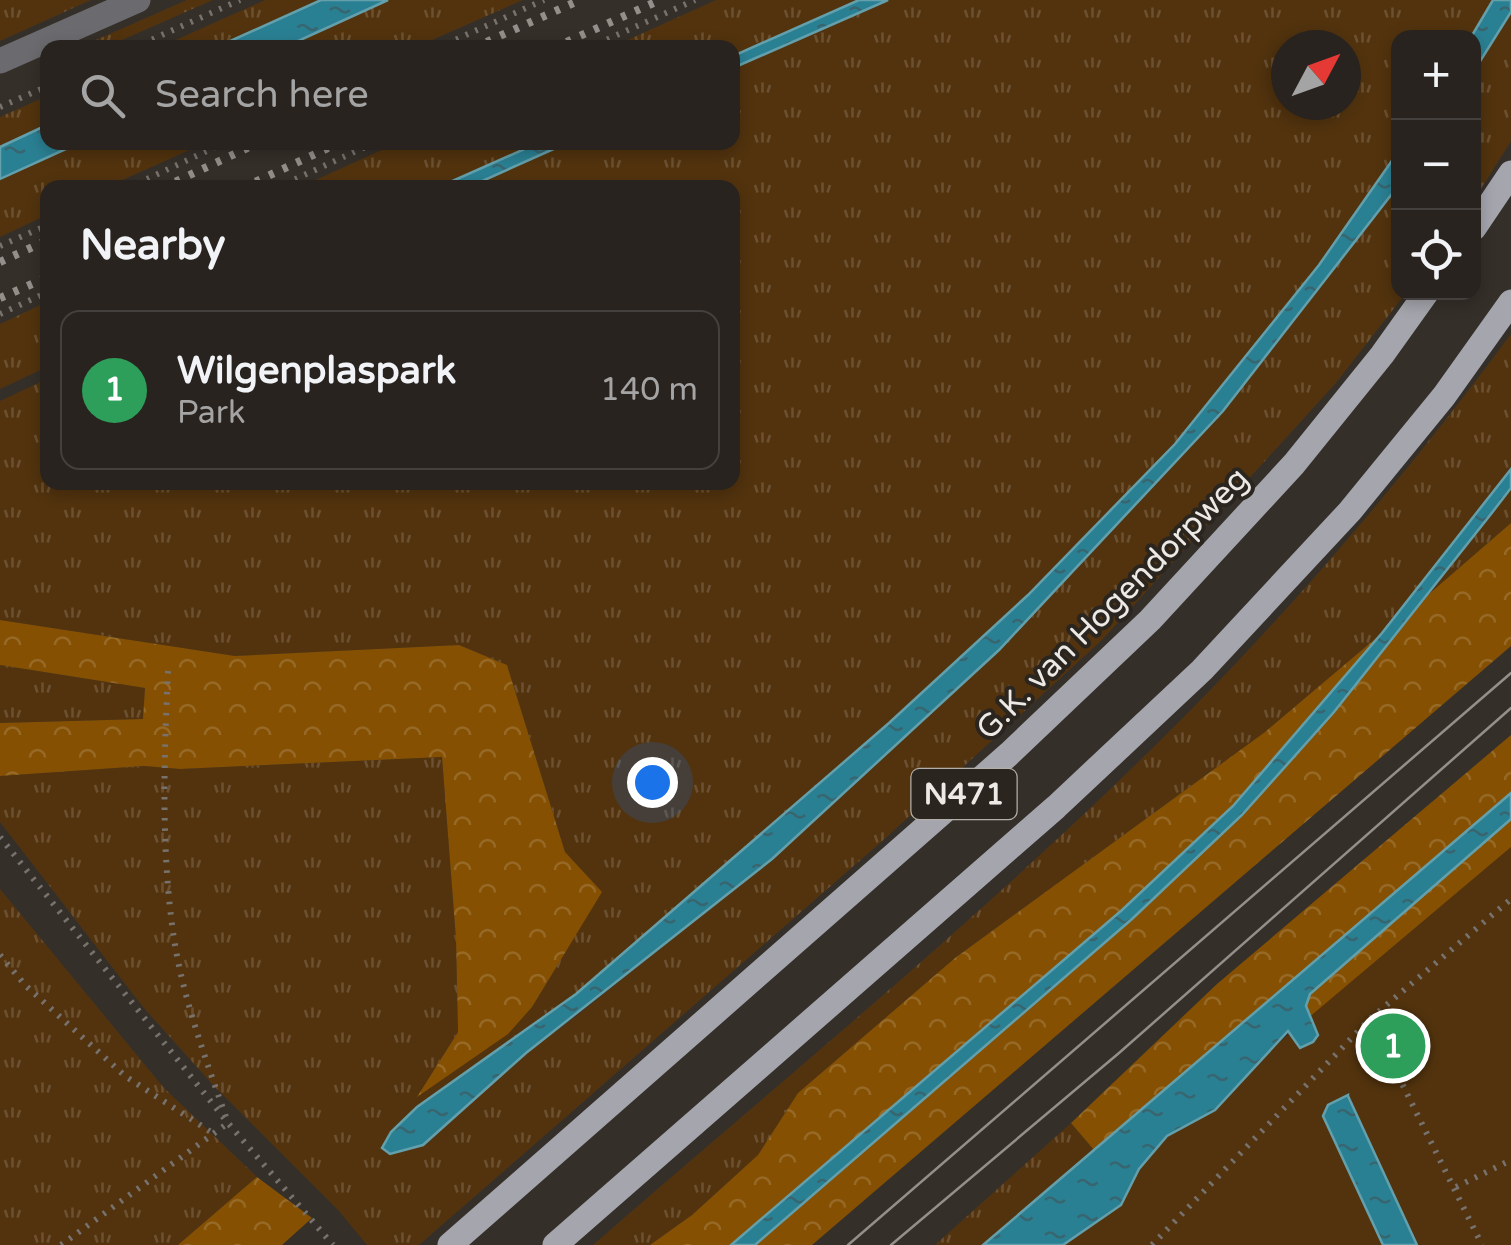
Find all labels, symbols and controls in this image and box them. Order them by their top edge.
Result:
north arrow [1271,30,1361,120]
map controls [1391,30,1481,300]
button: + [1391,30,1481,120]
search box [40,40,740,150]
icon: search [75,68,130,123]
text: Search here [155,72,369,118]
button: − [1391,120,1481,210]
button: locate [1391,210,1481,300]
text: Nearby [80,220,225,271]
text: Wilgenplaspark [177,348,456,394]
text: 1 [104,371,125,409]
text: 140 m [600,371,698,409]
text: Park [177,394,245,432]
street label: G.K. van Hogendorpweg [969,460,1257,748]
your location [627,757,678,808]
road number: N471 [912,769,1016,819]
pin: 1 [1360,1008,1426,1084]

